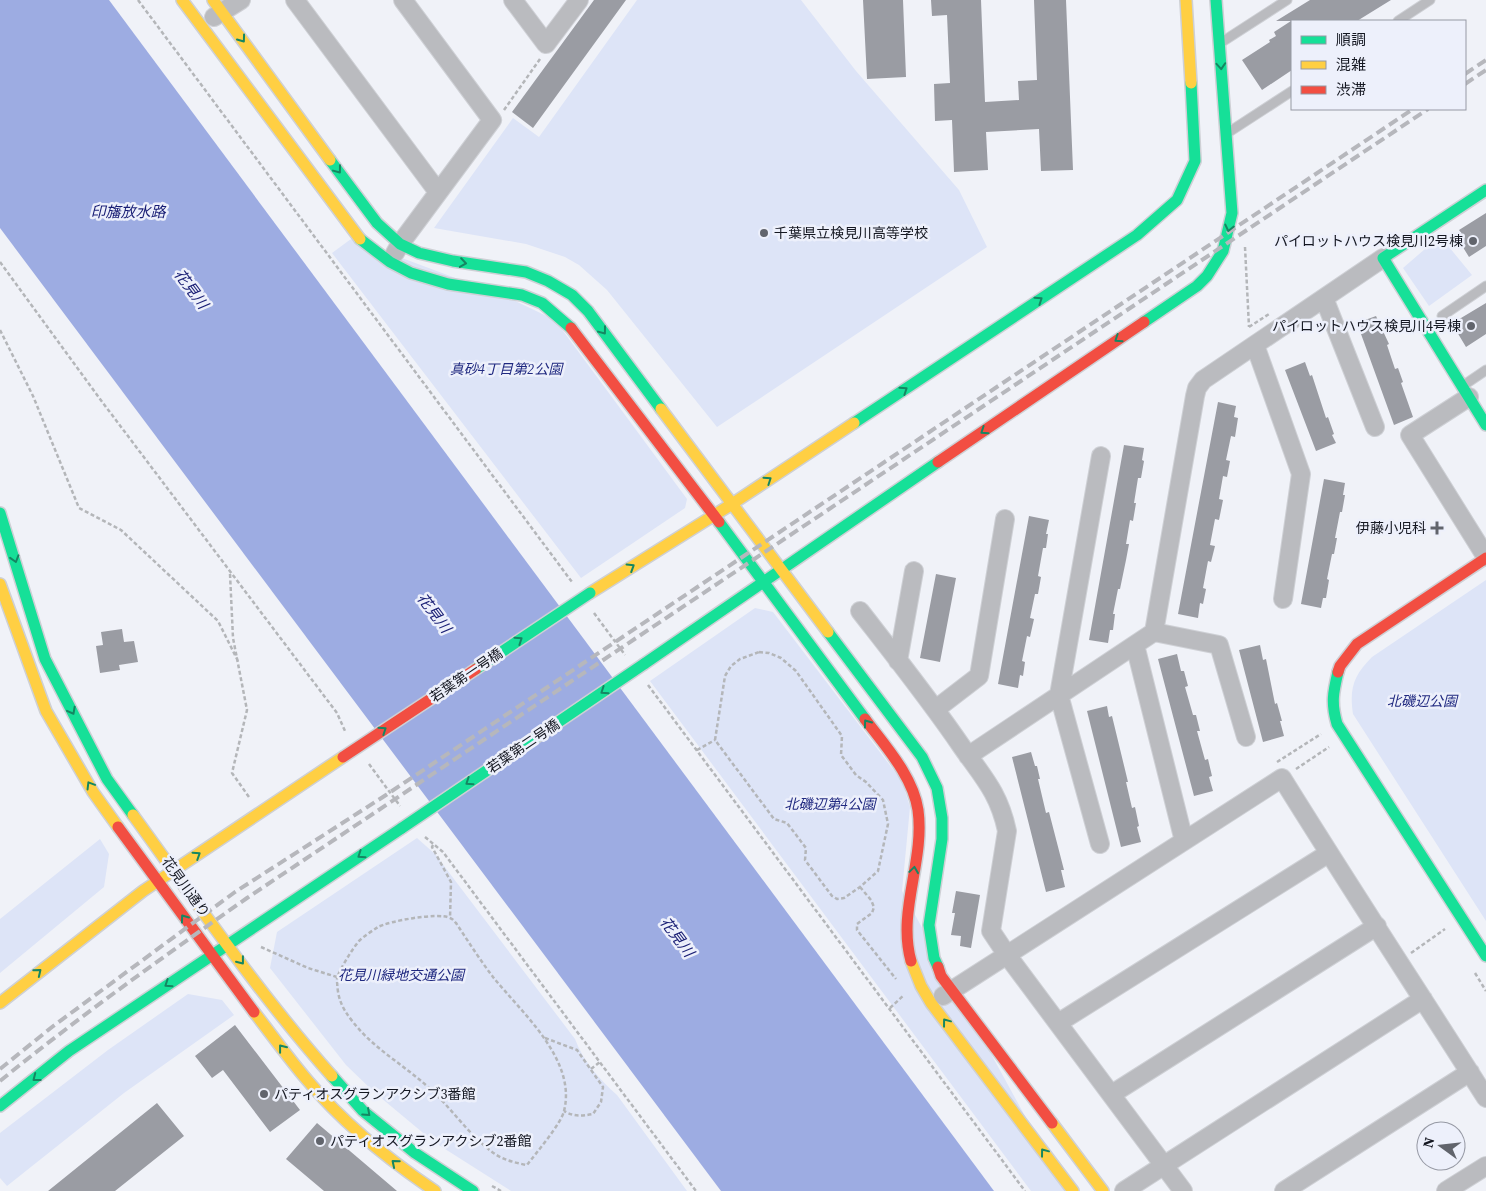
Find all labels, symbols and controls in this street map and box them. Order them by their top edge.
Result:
legend [1291,20,1466,110]
text: 順調 [1336,29,1366,50]
one-way arrow [236,33,245,43]
text: 混雑 [1336,54,1366,75]
one-way arrow [1216,62,1227,70]
text: 渋滞 [1336,79,1366,100]
one-way arrow [332,164,341,174]
water label: 印旛放水路 [90,201,167,222]
place label: 千葉県立検見川高等学校 [774,223,928,243]
one-way arrow [1224,223,1235,232]
marker: 千葉県立検見川高等学校 [758,227,770,239]
place label: パイロットハウス検見川2号棟 [1274,231,1463,251]
marker: パイロットハウス検見川2号棟 [1467,235,1479,247]
one-way arrow [459,257,467,267]
water label: 花見川 [169,264,215,315]
one-way arrow [1033,297,1043,306]
place label: パイロットハウス検見川4号棟 [1272,316,1461,336]
marker: パイロットハウス検見川4号棟 [1465,320,1477,332]
one-way arrow [597,325,606,335]
one-way arrow [1115,333,1124,342]
park label: 真砂4丁目第2公園 [450,359,564,379]
one-way arrow [898,387,907,396]
one-way arrow [980,425,990,434]
one-way arrow [762,477,772,486]
place label: 伊藤小児科 [1356,518,1426,538]
marker: 伊藤小児科 [1430,521,1444,535]
one-way arrow [10,555,20,563]
one-way arrow [625,564,635,573]
water label: 花見川 [412,588,458,639]
one-way arrow [513,637,522,646]
street label: 若葉第一号橋 [426,643,506,707]
one-way arrow [600,685,610,694]
park label: 北磯辺公園 [1387,691,1459,711]
one-way arrow [66,706,76,715]
street label: 若葉第二号橋 [483,714,563,778]
one-way arrow [864,719,873,729]
one-way arrow [378,727,387,736]
one-way arrow [465,776,475,785]
one-way arrow [86,782,96,791]
park label: 北磯辺第4公園 [784,794,878,814]
one-way arrow [358,849,367,858]
one-way arrow [191,852,200,861]
street label: 花見川通り [157,853,215,921]
one-way arrow [908,866,918,875]
water label: 花見川 [655,912,701,963]
one-way arrow [181,914,190,924]
one-way arrow [236,955,244,964]
park label: 花見川緑地交通公園 [338,965,466,985]
one-way arrow [32,970,41,978]
one-way arrow [164,978,174,987]
one-way arrow [943,1018,952,1028]
one-way arrow [278,1044,287,1053]
one-way arrow [32,1072,41,1081]
place label: パティオスグランアクシブ3番館 [274,1084,475,1104]
marker: パティオスグランアクシブ3番館 [258,1088,270,1100]
one-way arrow [361,1107,370,1116]
north arrow [1416,1121,1466,1171]
place label: パティオスグランアクシブ2番館 [330,1131,531,1151]
marker: パティオスグランアクシブ2番館 [314,1135,326,1147]
text: N [1417,1135,1439,1150]
one-way arrow [1041,1149,1049,1158]
one-way arrow [392,1160,401,1169]

